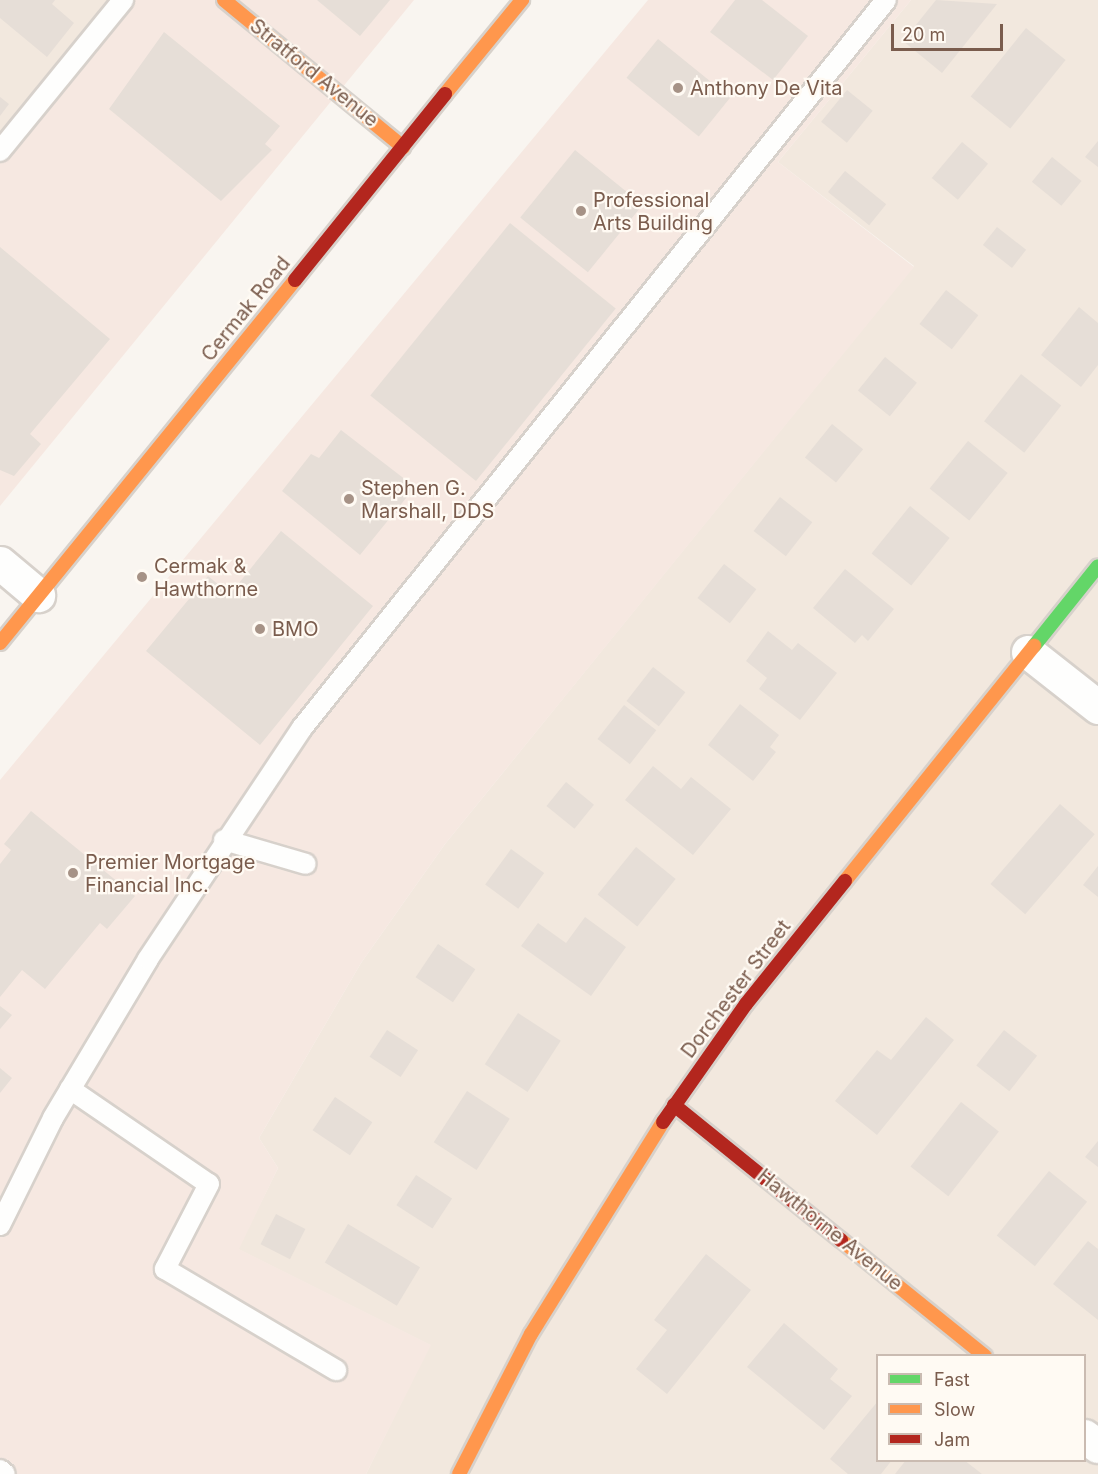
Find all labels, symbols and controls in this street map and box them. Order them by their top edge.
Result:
scale bar [894,12,1006,50]
street label: Stratford Avenue [245,14,383,132]
text: 20 m [902,24,945,45]
place label: Anthony De Vita [690,76,843,100]
marker: Anthony De Vita [671,81,685,95]
place label: Professional Arts Building [593,188,713,235]
marker: Professional Arts Building [574,204,588,218]
street label: Cermak Road [196,252,296,366]
place label: Stephen G. Marshall, DDS [361,476,494,523]
marker: Stephen G. Marshall, DDS [342,492,356,506]
place label: Cermak & Hawthorne [154,554,258,601]
marker: Cermak & Hawthorne [135,570,149,584]
place label: BMO [272,617,318,641]
marker: BMO [253,622,267,636]
place label: Premier Mortgage Financial Inc. [85,850,255,897]
marker: Premier Mortgage Financial Inc. [66,866,80,880]
street label: Dorchester Street [676,915,796,1063]
street label: Hawthorne Avenue [752,1164,908,1296]
legend [876,1354,1086,1462]
text: Fast [934,1369,970,1390]
text: Slow [934,1399,975,1420]
text: Jam [934,1429,970,1450]

